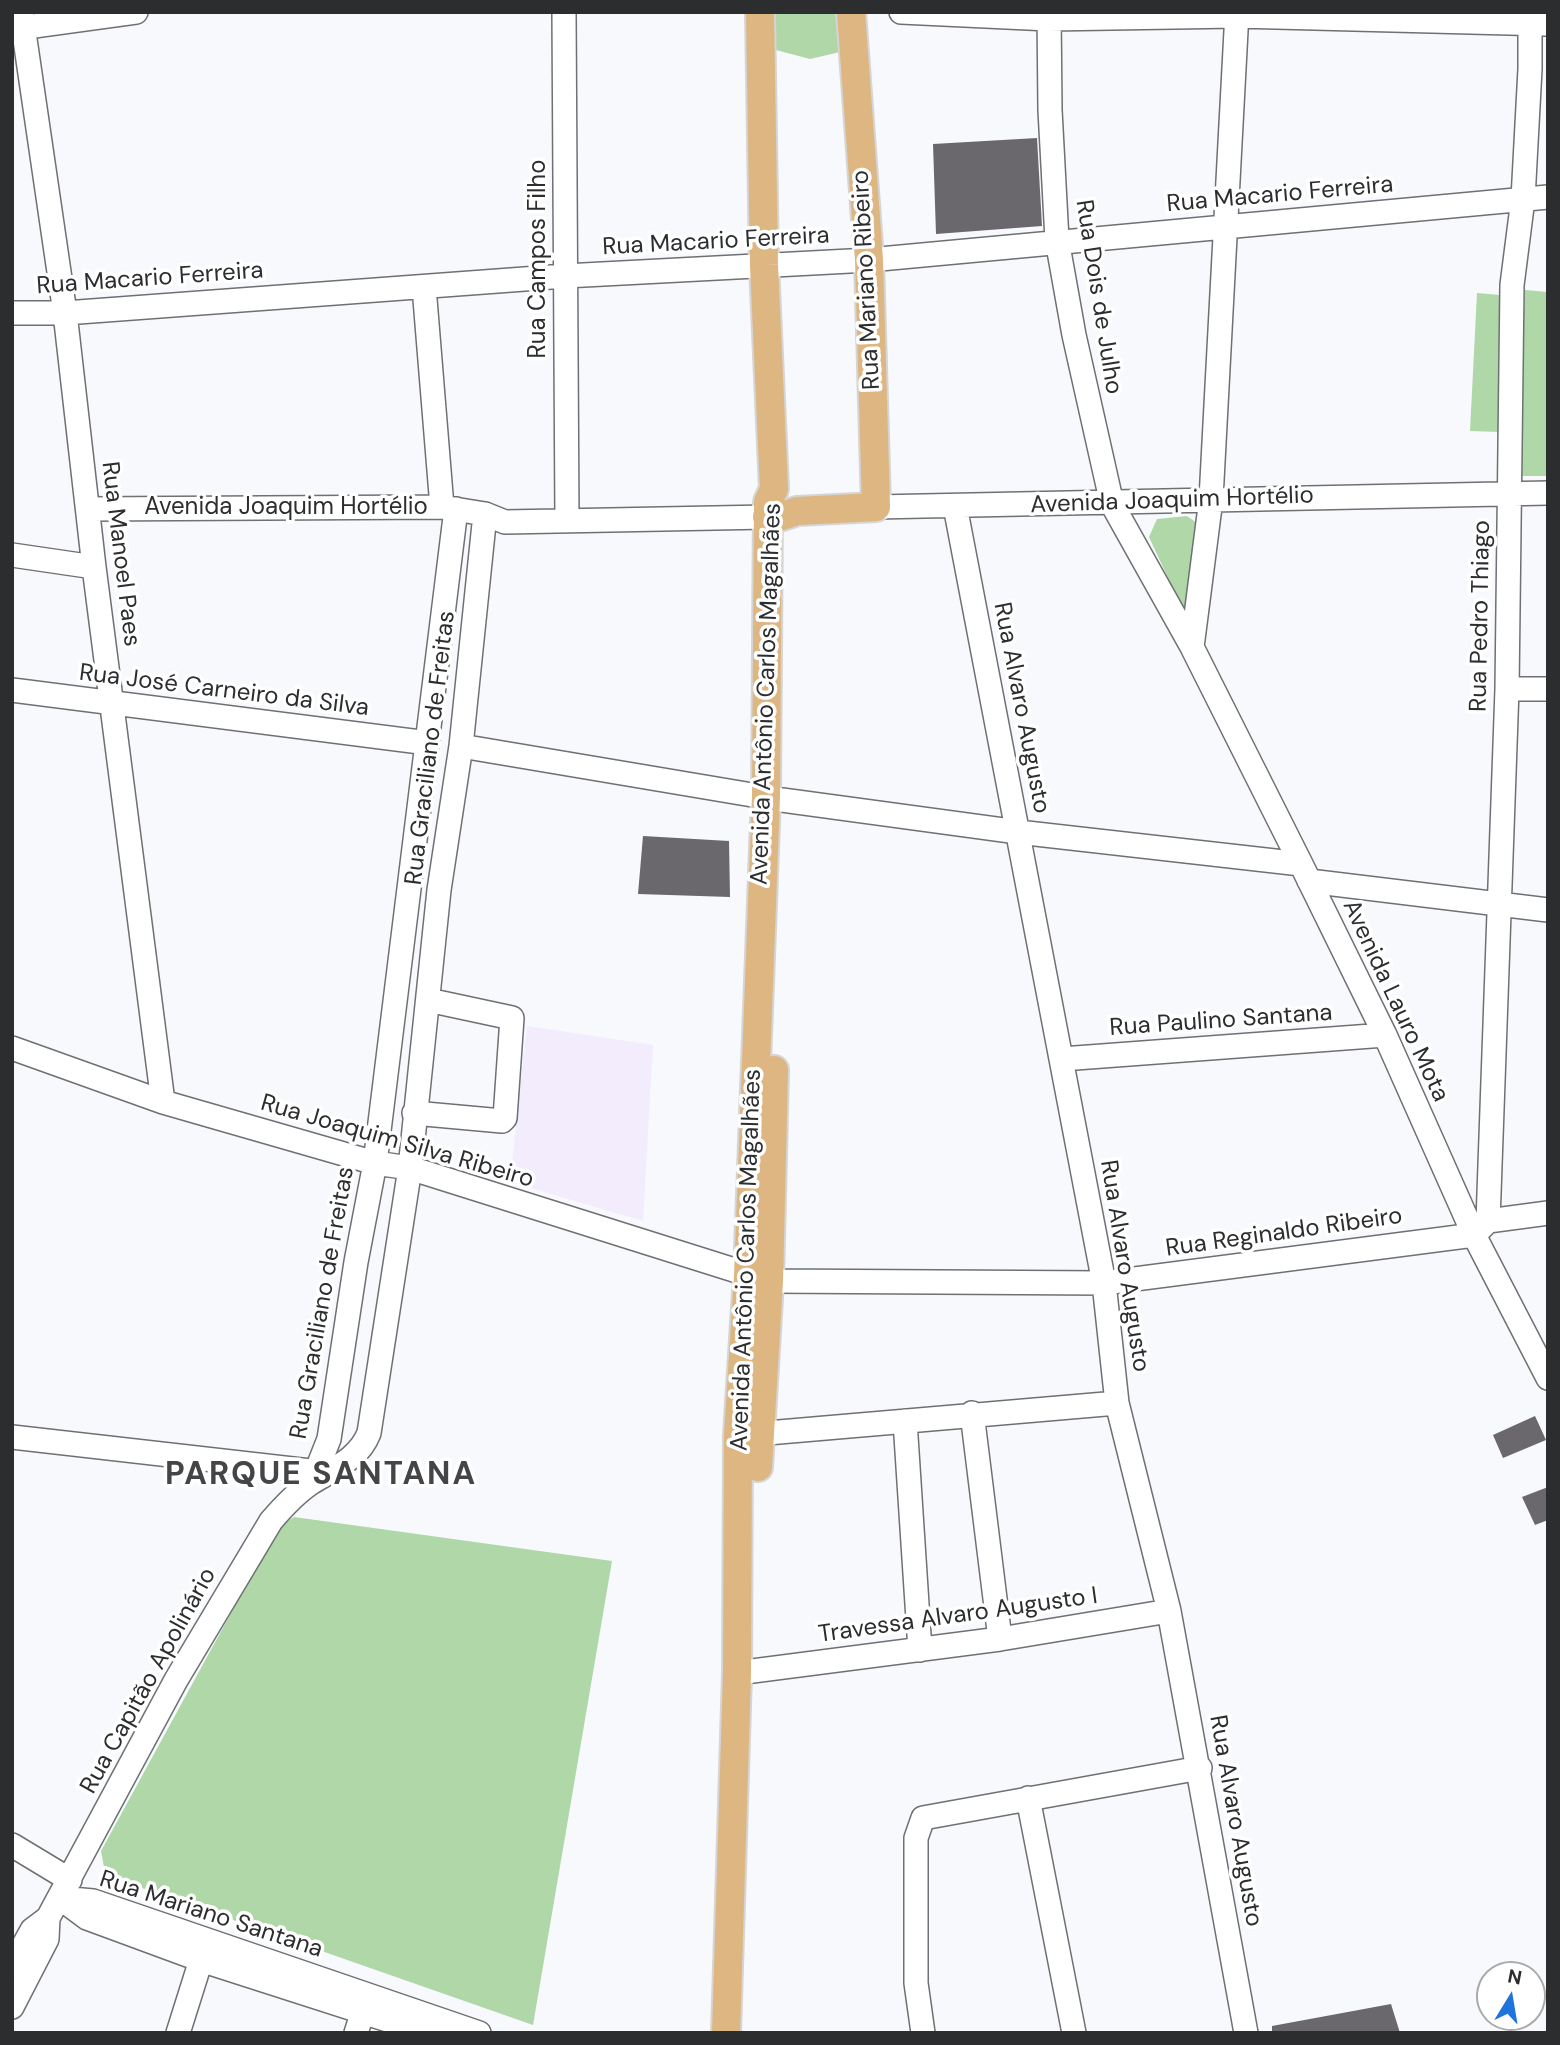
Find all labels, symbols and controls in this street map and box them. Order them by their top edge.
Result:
street label: Rua Campos Filho [525,160,553,358]
street label: Rua Mariano Ribeiro [847,169,887,391]
street label: Rua Macario Ferreira [1166,171,1394,219]
street label: Rua Dois de Julho [1068,198,1128,396]
street label: Rua Macario Ferreira [602,222,830,262]
street label: Rua Macario Ferreira [36,257,264,301]
street label: Rua Manoel Paes [94,460,146,648]
street label: Avenida Joaquim Hortélio [1030,482,1314,520]
street label: Avenida Joaquim Hortélio [144,494,428,522]
street label: Avenida Antônio Carlos Magalhães [746,502,788,886]
street label: Rua Pedro Thiago [1465,520,1497,712]
street label: Rua Alvaro Augusto [986,600,1056,816]
street label: Rua Graciliano de Freitas [400,609,462,887]
street label: Rua José Carneiro da Silva [77,659,371,723]
street label: Avenida Lauro Mota [1336,896,1454,1106]
street label: Rua Paulino Santana [1109,999,1333,1043]
street label: Avenida Antônio Carlos Magalhães [726,1068,768,1452]
street label: Rua Joaquim Silva Ribeiro [257,1089,537,1195]
street label: Rua Alvaro Augusto [1093,1158,1155,1374]
street label: Rua Graciliano de Freitas [285,1165,361,1441]
street label: Rua Reginaldo Ribeiro [1164,1202,1404,1264]
district label: PARQUE SANTANA [167,1457,475,1495]
street label: Rua Capitão Apolinário [75,1563,223,1799]
street label: Travessa Alvaro Augusto I [817,1582,1099,1650]
street label: Rua Alvaro Augusto [1202,1713,1268,1929]
street label: Rua Mariano Santana [96,1865,326,1965]
north arrow [1476,1961,1546,2031]
text: N [1506,1963,1524,1990]

